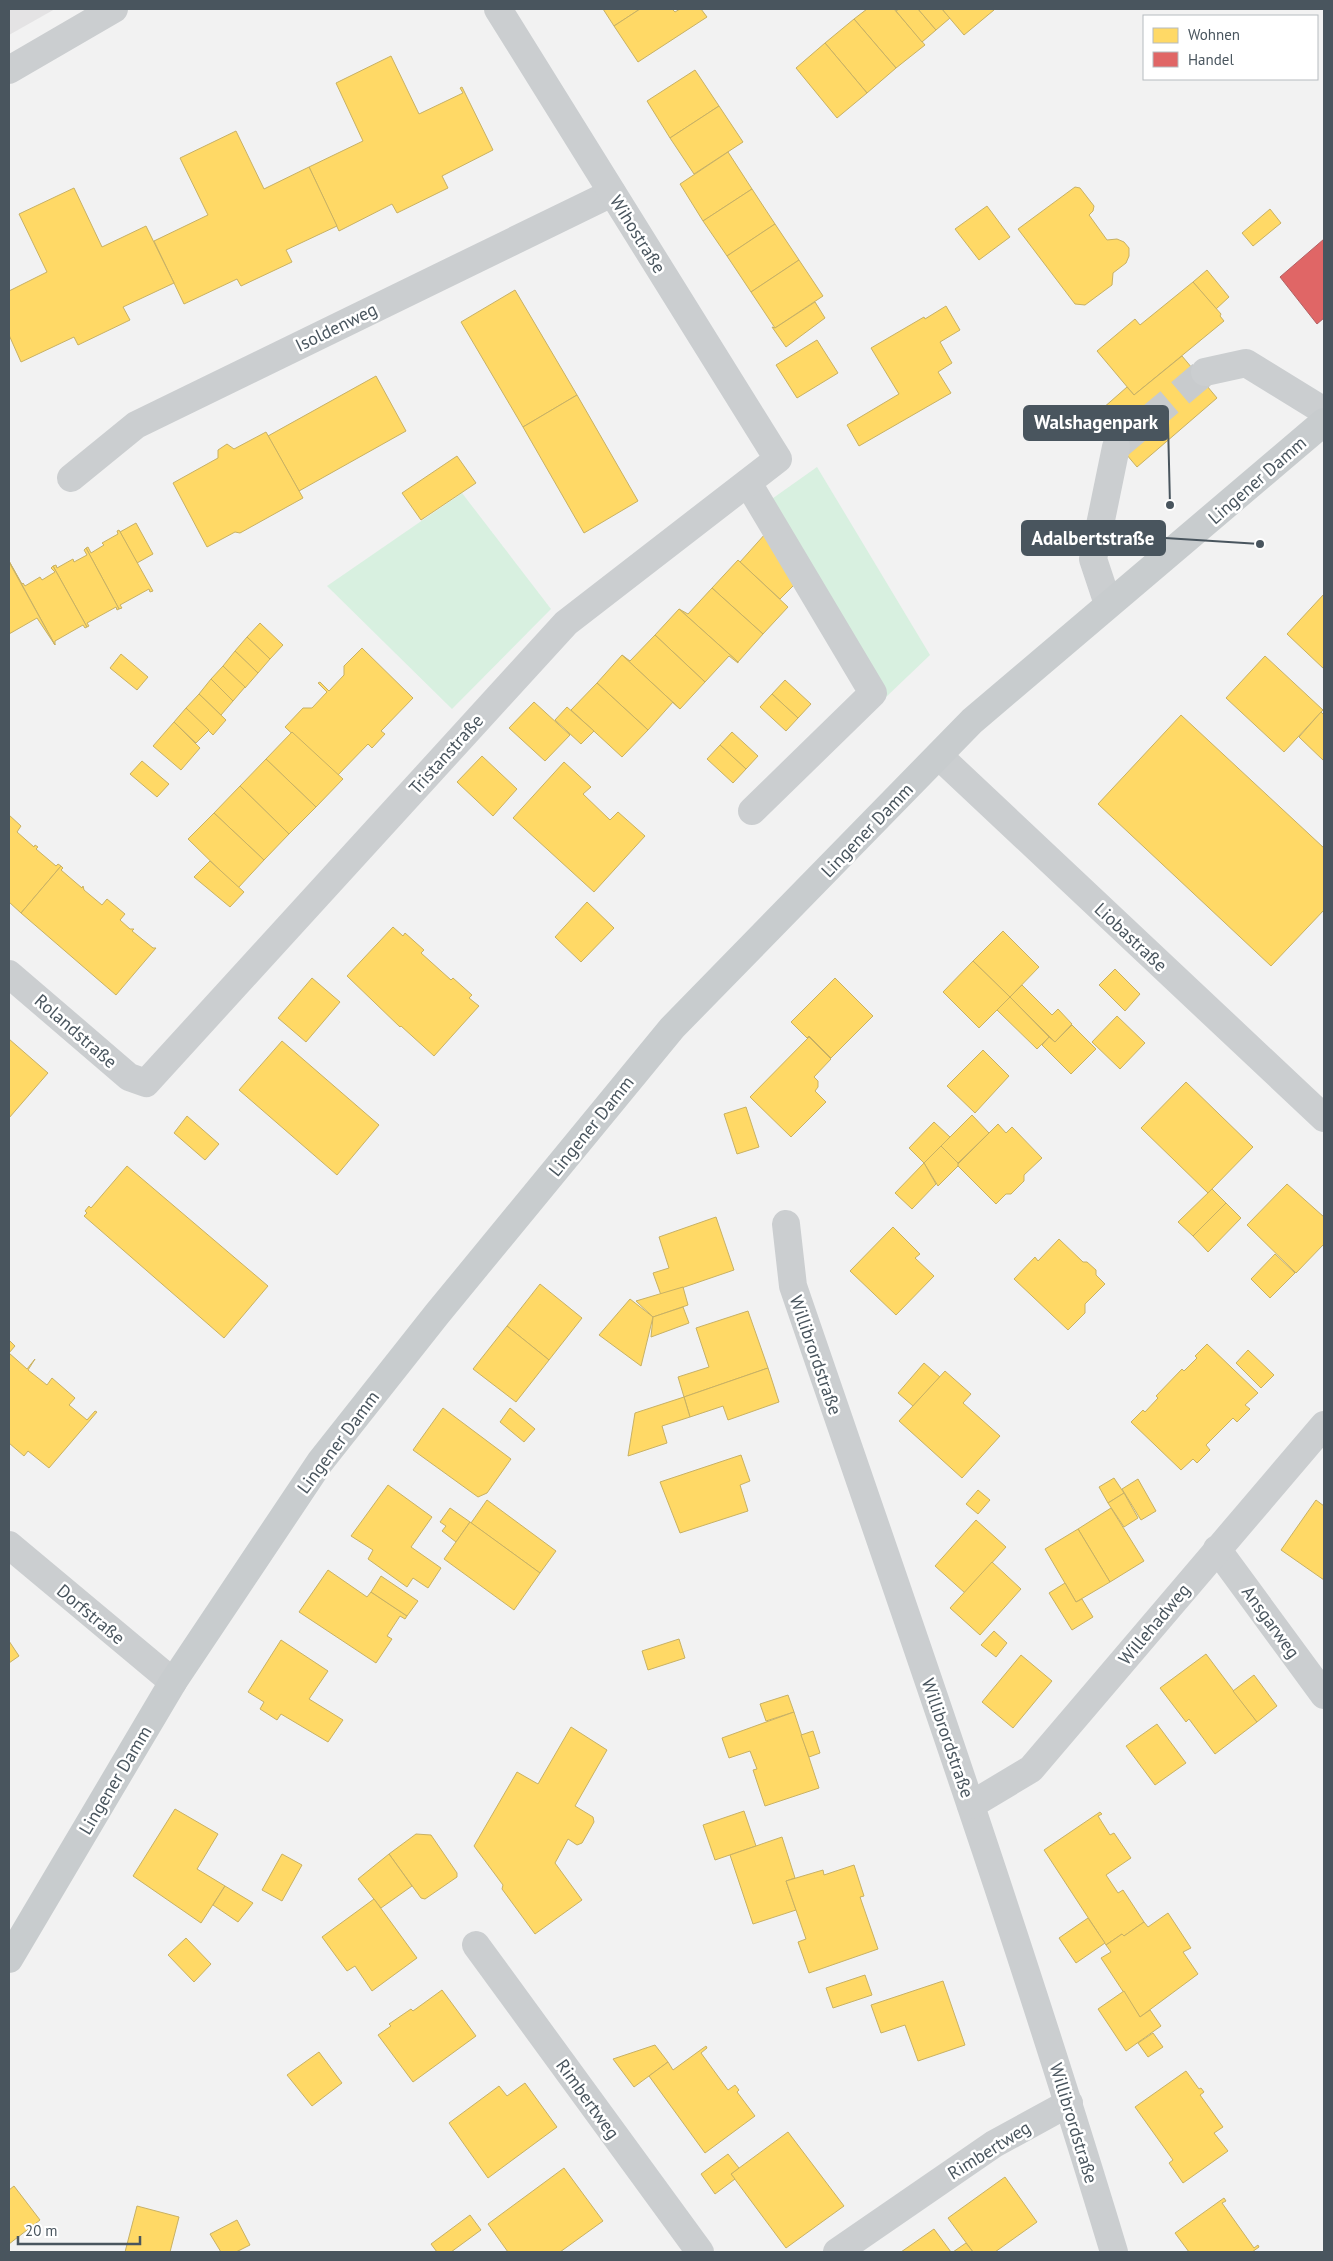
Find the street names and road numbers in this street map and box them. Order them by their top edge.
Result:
street label: Wihostraße [605,191,671,277]
street label: Isoldenweg [291,297,381,357]
street label: Lingener Damm [1203,431,1311,529]
street label: Tristanstraße [404,709,488,799]
street label: Lingener Damm [816,778,918,882]
street label: Liobastraße [1090,898,1172,976]
street label: Rolandstraße [30,989,122,1073]
street label: Lingener Damm [543,1071,639,1181]
street label: Willibrordstraße [785,1292,847,1418]
street label: Lingener Damm [292,1386,384,1498]
street label: Willehadweg [1113,1578,1195,1670]
street label: Dorfstraße [52,1579,130,1649]
street label: Ansgarweg [1237,1581,1305,1663]
street label: Willibrordstraße [917,1675,979,1801]
street label: Lingener Damm [74,1722,156,1838]
street label: Rimbertweg [551,2054,625,2144]
street label: Willibrordstraße [1045,2060,1103,2186]
street label: Rimbertweg [943,2115,1035,2185]

